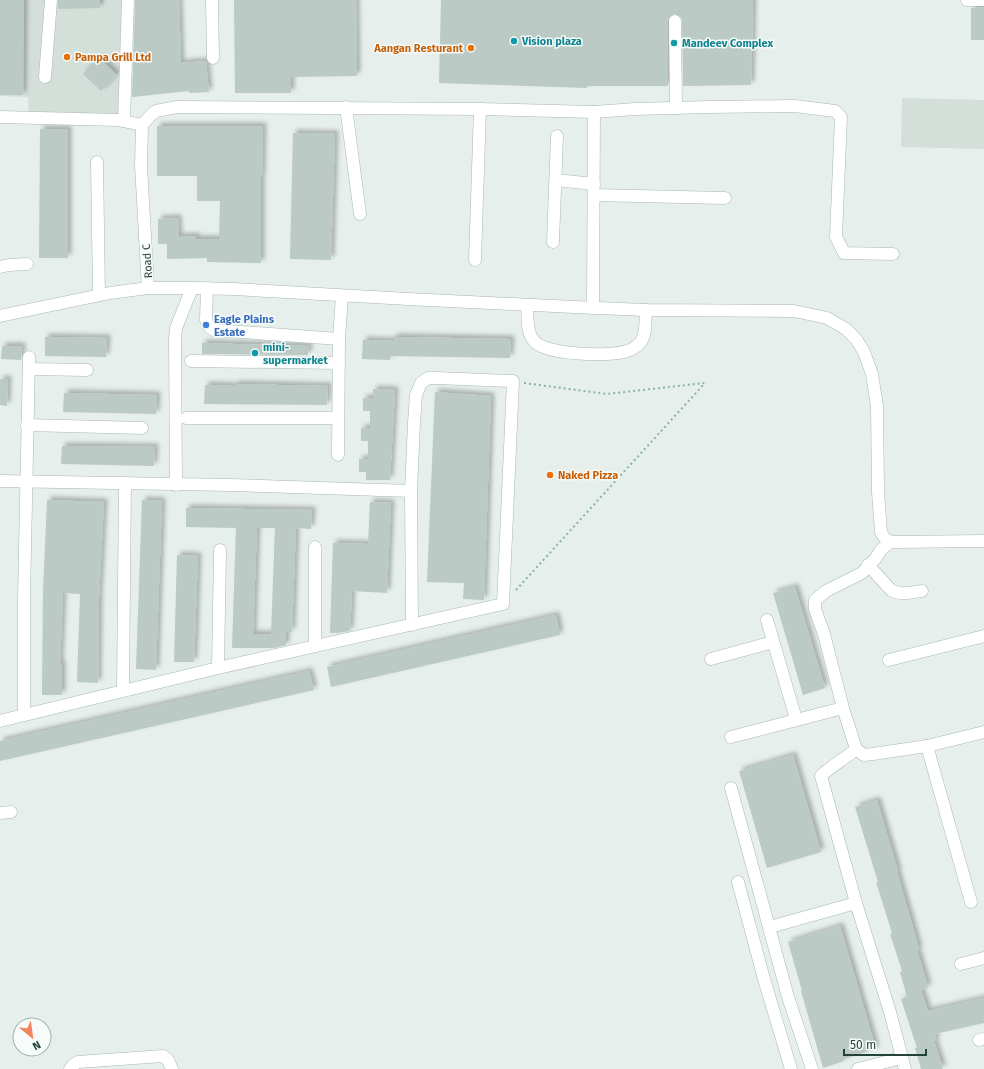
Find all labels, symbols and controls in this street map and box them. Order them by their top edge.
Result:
place label: Vision plaza [521,35,582,48]
marker: Vision plaza [509,36,519,46]
place label: Mandeev Complex [682,37,773,50]
marker: Mandeev Complex [669,38,679,48]
place label: Aangan Resturant [373,42,464,55]
marker: Aangan Resturant [466,43,476,53]
place label: Pampa Grill Ltd [75,51,151,64]
marker: Pampa Grill Ltd [62,52,72,62]
street label: Road C [140,243,155,279]
place label: Eagle Plains Estate [214,313,275,339]
marker: Eagle Plains Estate [201,320,211,330]
place label: mini- supermarket [263,341,328,367]
marker: mini- supermarket [250,348,260,358]
place label: Naked Pizza [558,469,618,482]
marker: Naked Pizza [545,470,555,480]
north arrow [12,1017,52,1057]
scale bar [844,1031,926,1057]
text: N [30,1038,43,1053]
text: 50 m [850,1038,876,1052]

